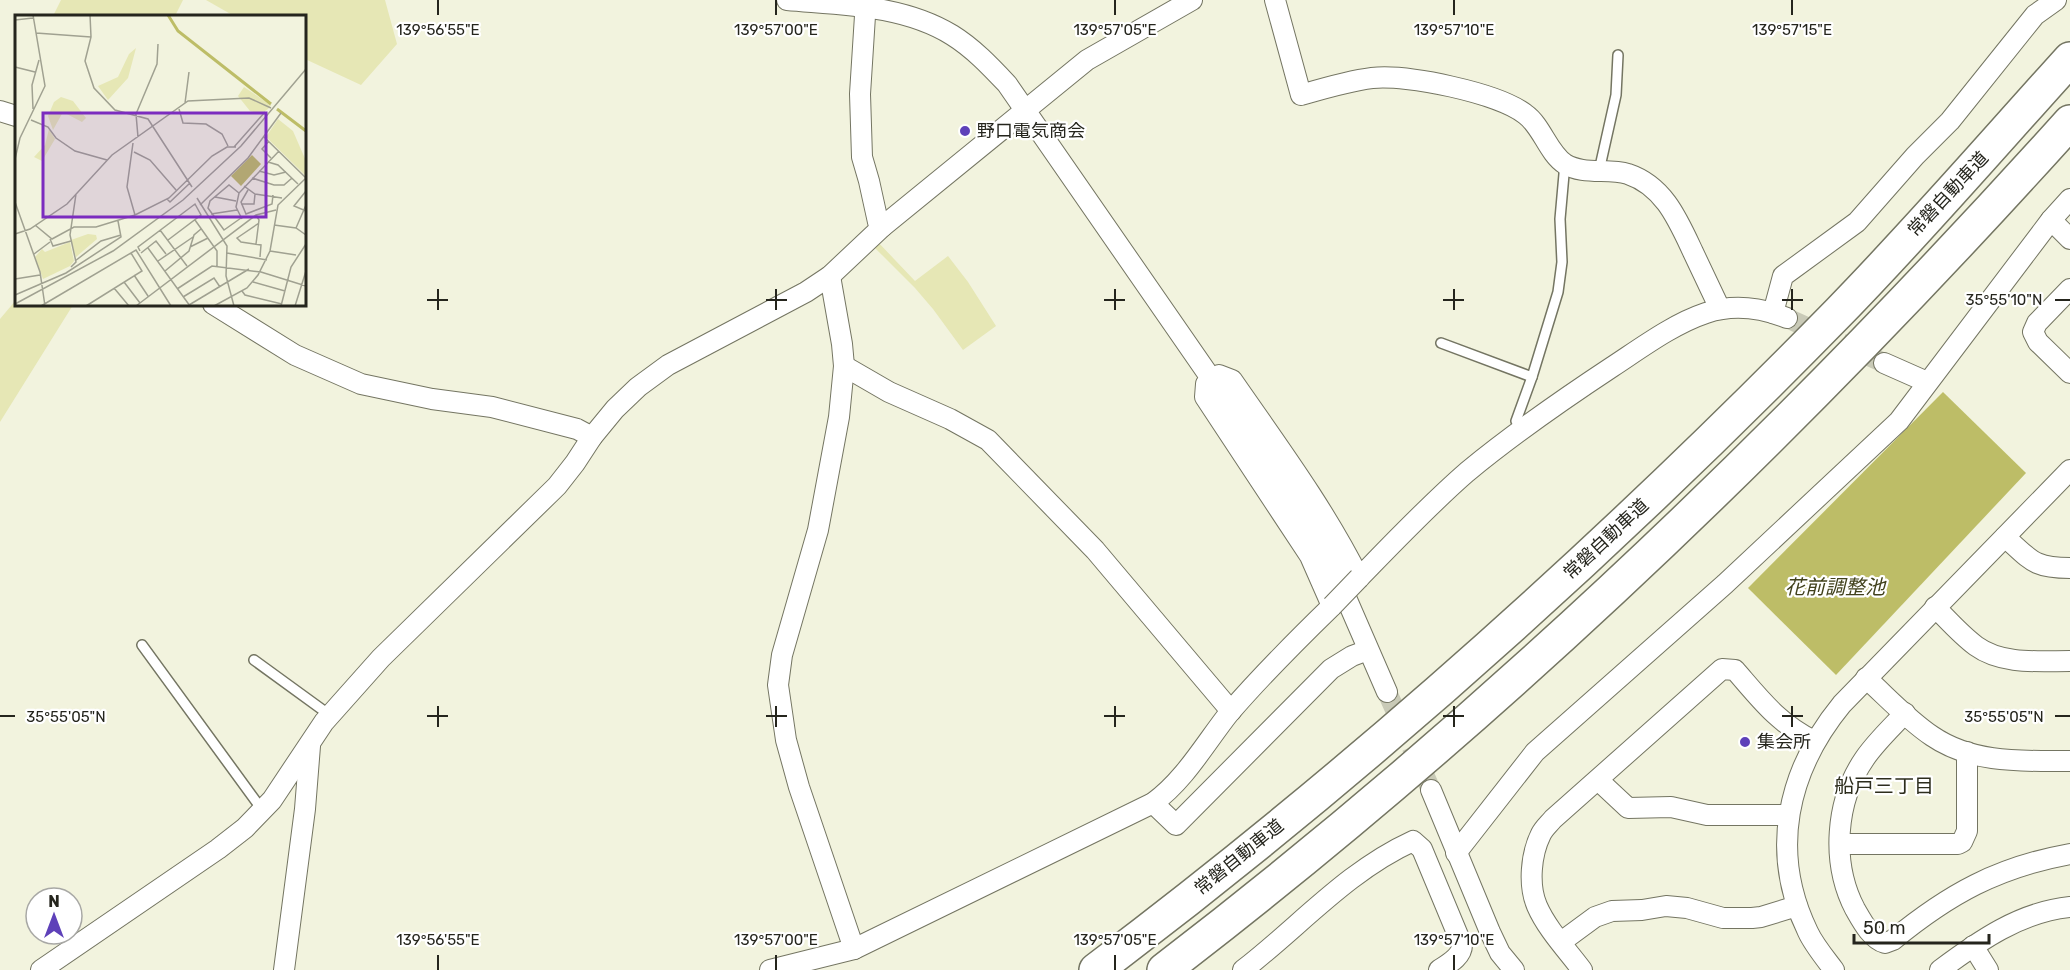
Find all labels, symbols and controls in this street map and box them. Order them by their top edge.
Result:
inset map [15,15,306,306]
text: 139°56'55"E [396,21,480,39]
text: 139°57'00"E [734,21,818,39]
text: 139°57'05"E [1073,21,1157,39]
text: 139°57'10"E [1414,21,1494,39]
text: 139°57'15"E [1752,21,1832,39]
place label: 野口電気商会 [977,120,1085,142]
marker: 野口電気商会 [958,124,972,138]
street label: 常磐自動車道 [1903,147,1993,241]
text: 35°55'10"N [1966,291,2042,309]
street label: 常磐自動車道 [1559,494,1653,584]
water label: 花前調整池 [1785,575,1887,599]
text: 35°55'05"N [26,708,106,726]
text: 35°55'05"N [1964,708,2044,726]
place label: 集会所 [1757,731,1811,753]
marker: 集会所 [1738,735,1752,749]
district label: 船戸三丁目 [1834,774,1934,798]
street label: 常磐自動車道 [1190,814,1288,900]
north arrow [24,886,84,946]
text: N [48,892,60,911]
scale bar [1854,907,1989,945]
text: 50 m [1863,917,1906,939]
text: 139°56'55"E [396,931,480,949]
text: 139°57'00"E [734,931,818,949]
text: 139°57'05"E [1073,931,1157,949]
text: 139°57'10"E [1414,931,1494,949]

